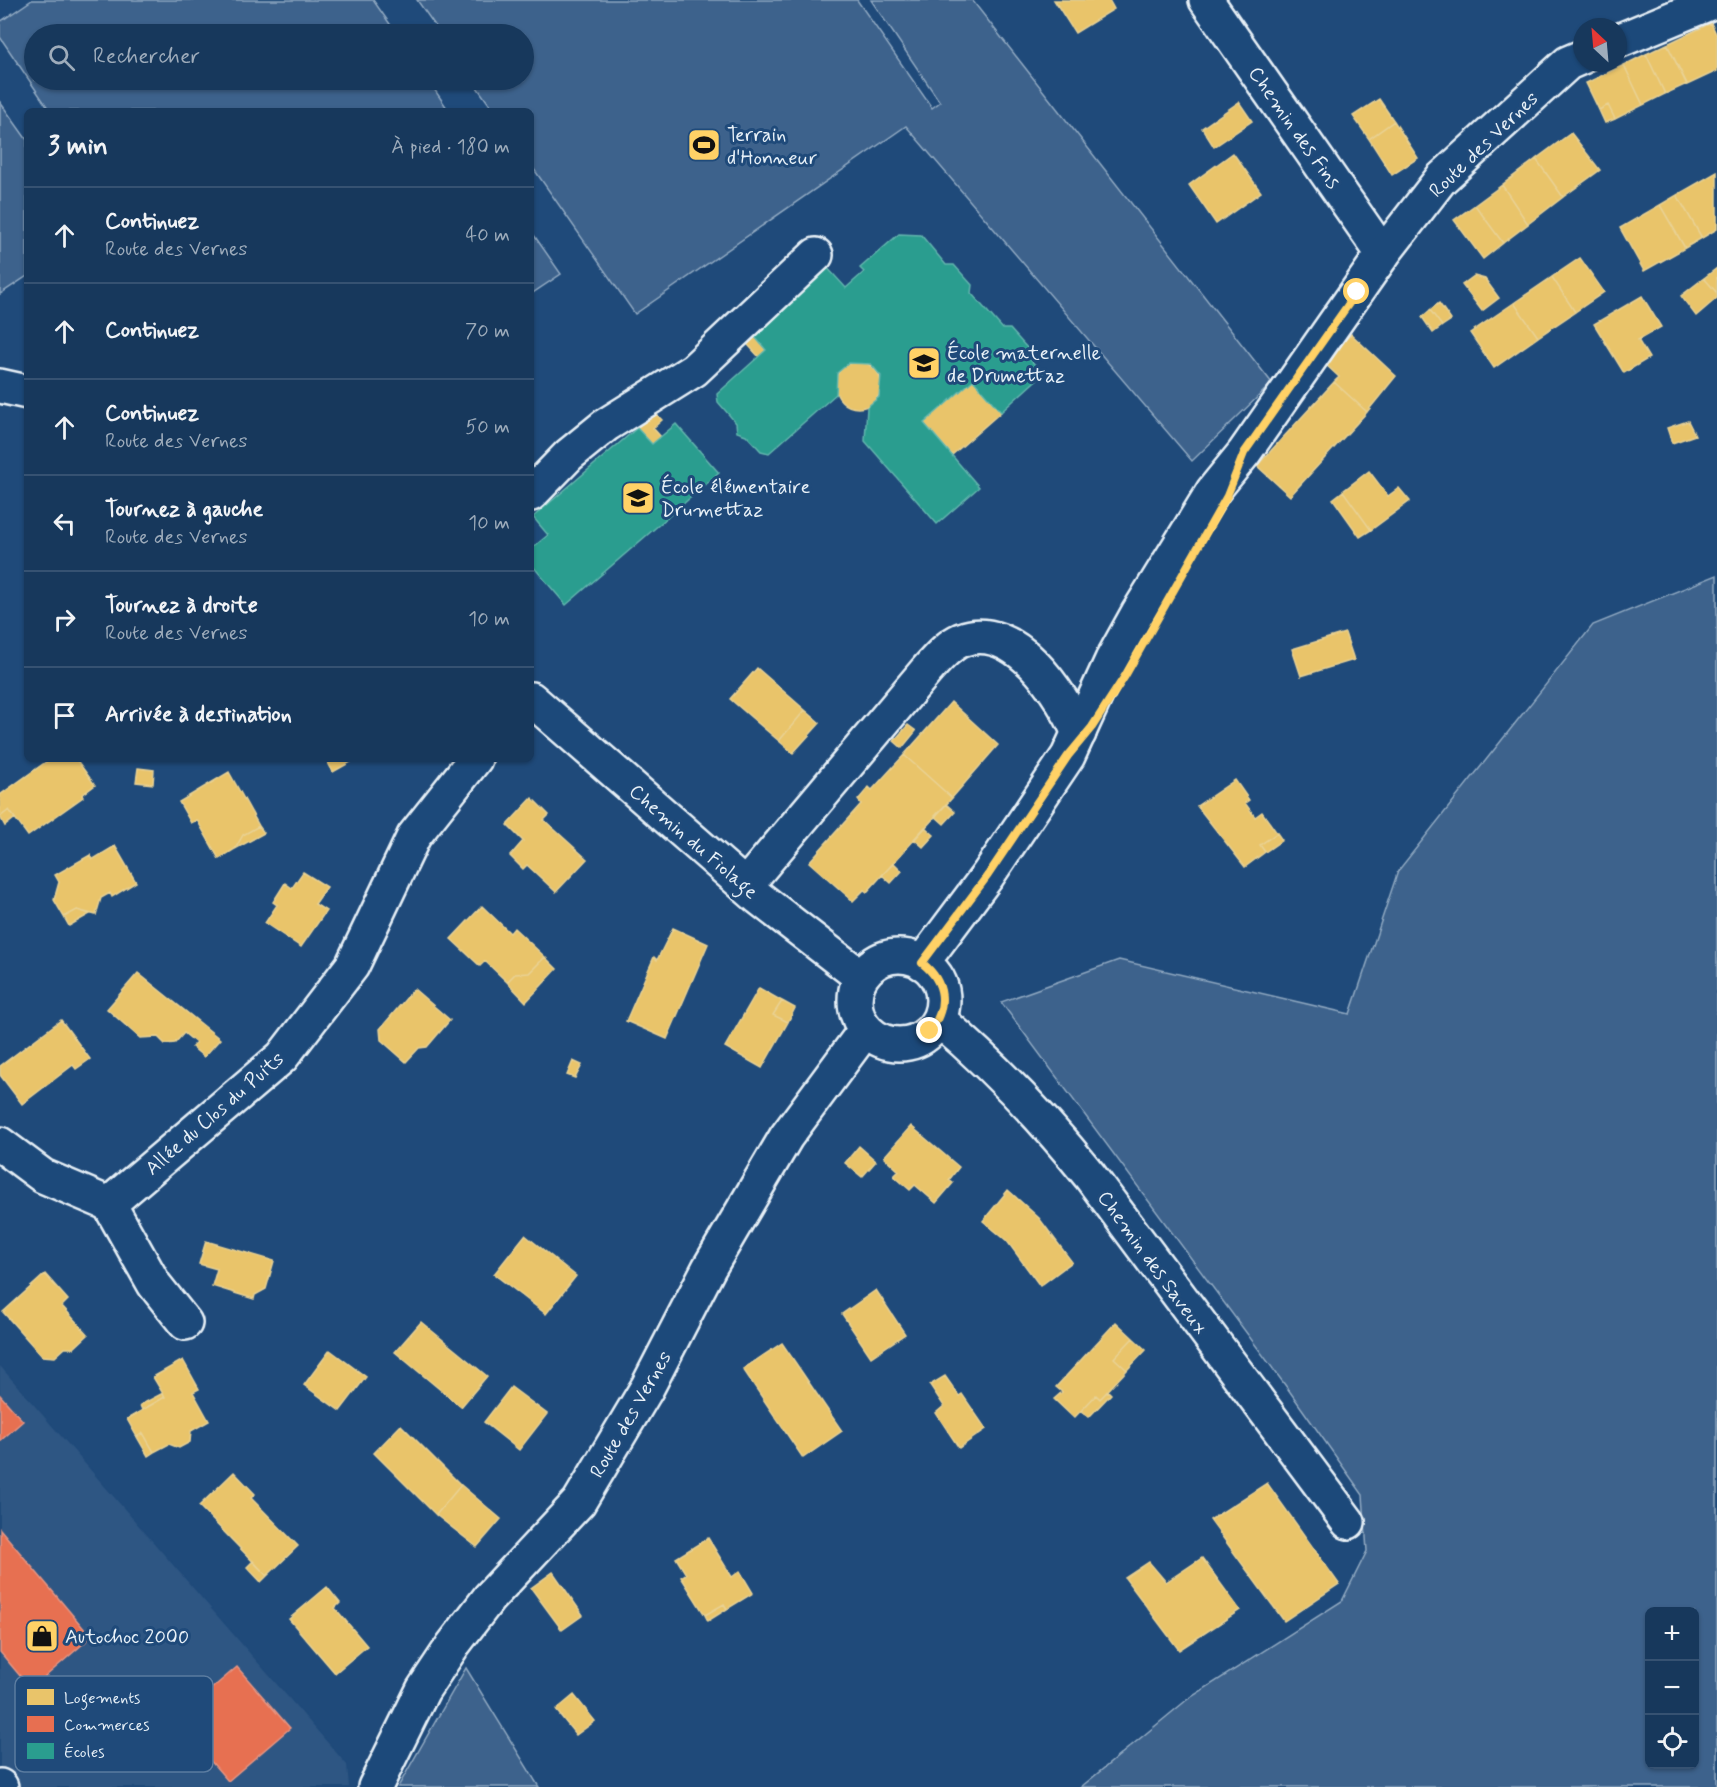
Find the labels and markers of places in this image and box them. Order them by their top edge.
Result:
place label: Terrain d'Honneur [727,122,818,172]
sports icon: Terrain d'Honneur [686,127,722,163]
place label: École maternelle de Drumettaz [947,340,1101,390]
school or university icon: École maternelle de Drumettaz [906,345,942,381]
place label: École élémentaire Drumettaz [661,474,810,524]
school or university icon: École élémentaire Drumettaz [620,480,656,516]
shop icon: Autochoc 2000 [24,1618,60,1654]
place label: Autochoc 2000 [65,1624,189,1651]

